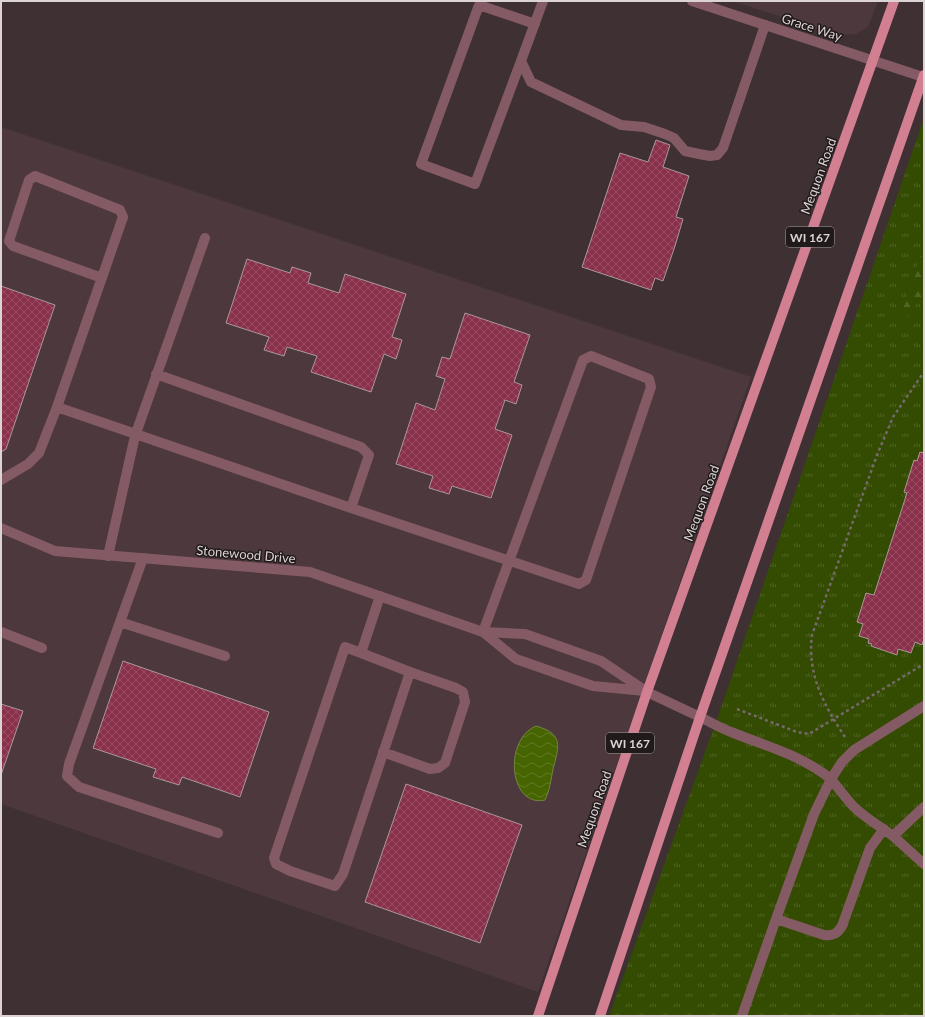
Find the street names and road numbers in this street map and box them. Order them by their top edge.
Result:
street label: Grace Way [780,10,844,44]
street label: Mequon Road [797,136,839,216]
road number: WI 167 [786,227,834,247]
street label: Mequon Road [680,463,722,543]
street label: Stonewood Drive [196,542,296,566]
road number: WI 167 [606,733,654,753]
street label: Mequon Road [573,769,615,849]

